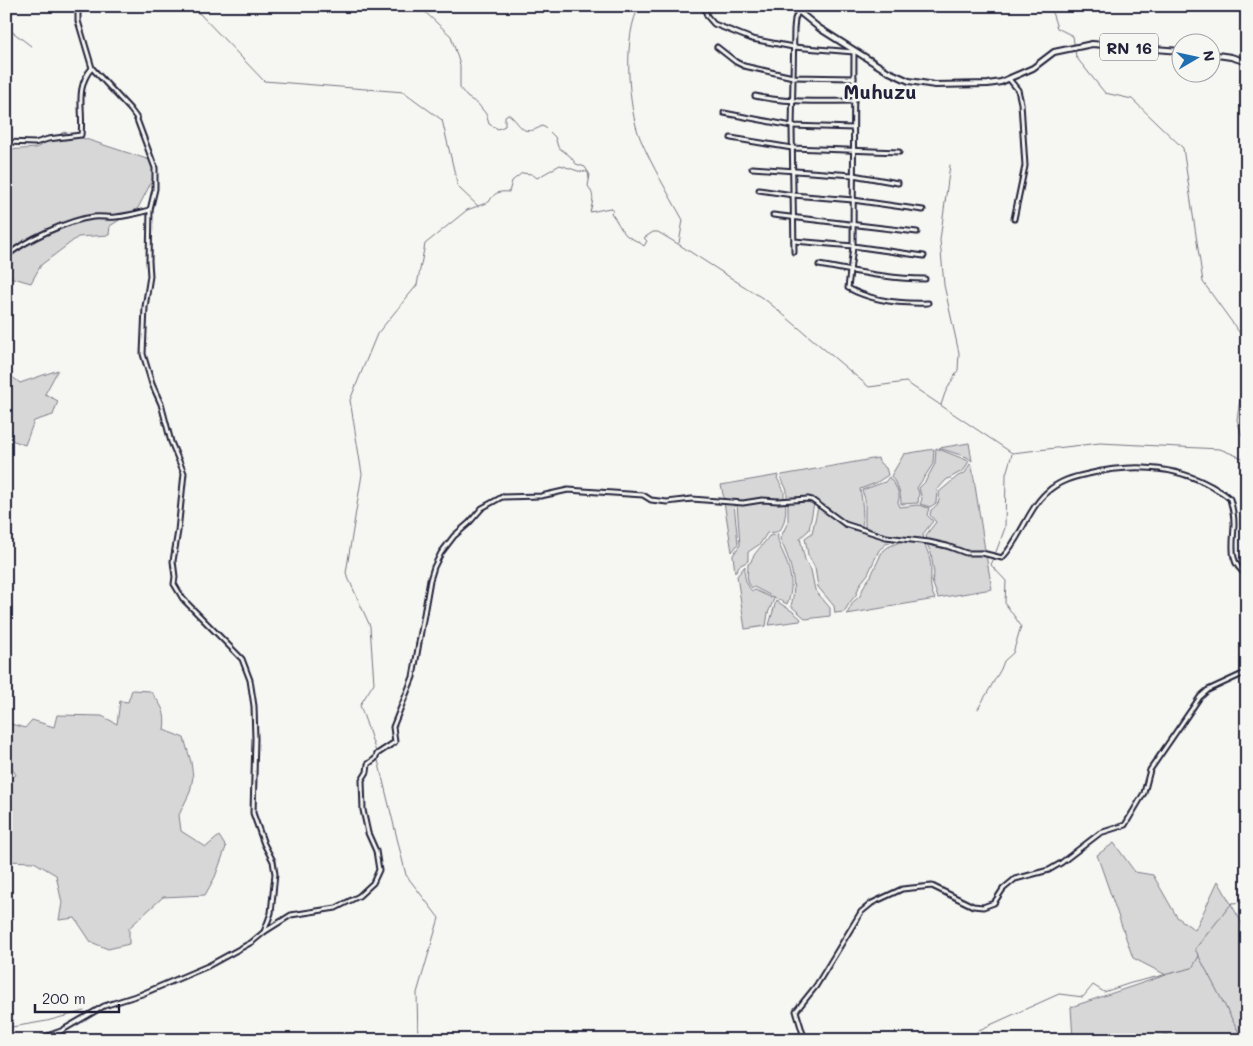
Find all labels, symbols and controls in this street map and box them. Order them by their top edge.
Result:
north arrow [1170,32,1220,82]
road number: RN 16 [1100,34,1158,61]
text: N [1199,49,1220,63]
district label: Muhuzu [843,78,917,104]
scale bar [35,981,119,1013]
text: 200 m [42,988,86,1008]

